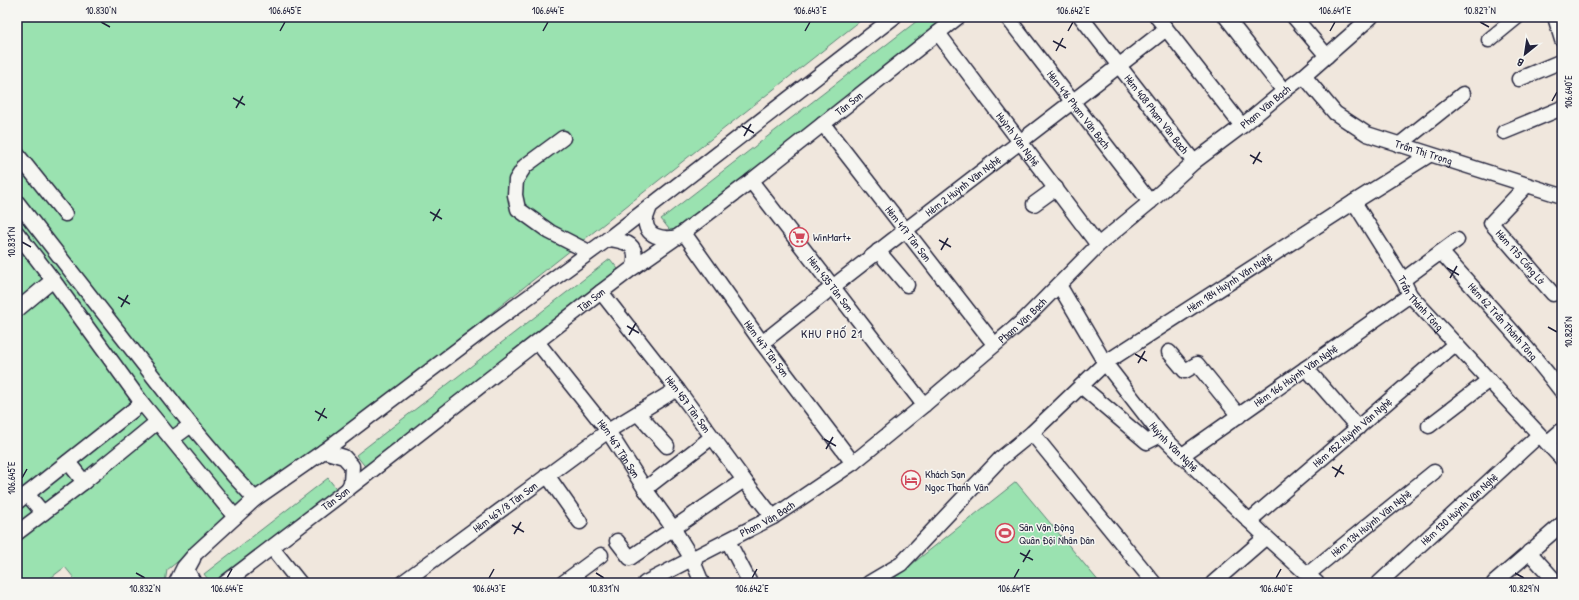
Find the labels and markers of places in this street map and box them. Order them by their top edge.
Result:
supermarket icon: WinMart+ [788,226,810,248]
place label: WinMart+ [813,230,851,244]
place label: Khách Sạn Ngọc Thanh Vân [925,467,989,494]
hotel icon: Khách Sạn Ngọc Thanh Vân [900,469,922,491]
place label: Sân Vận Động Quân Đội Nhân Dân [1019,520,1095,547]
sports icon: Sân Vận Động Quân Đội Nhân Dân [994,522,1016,544]

